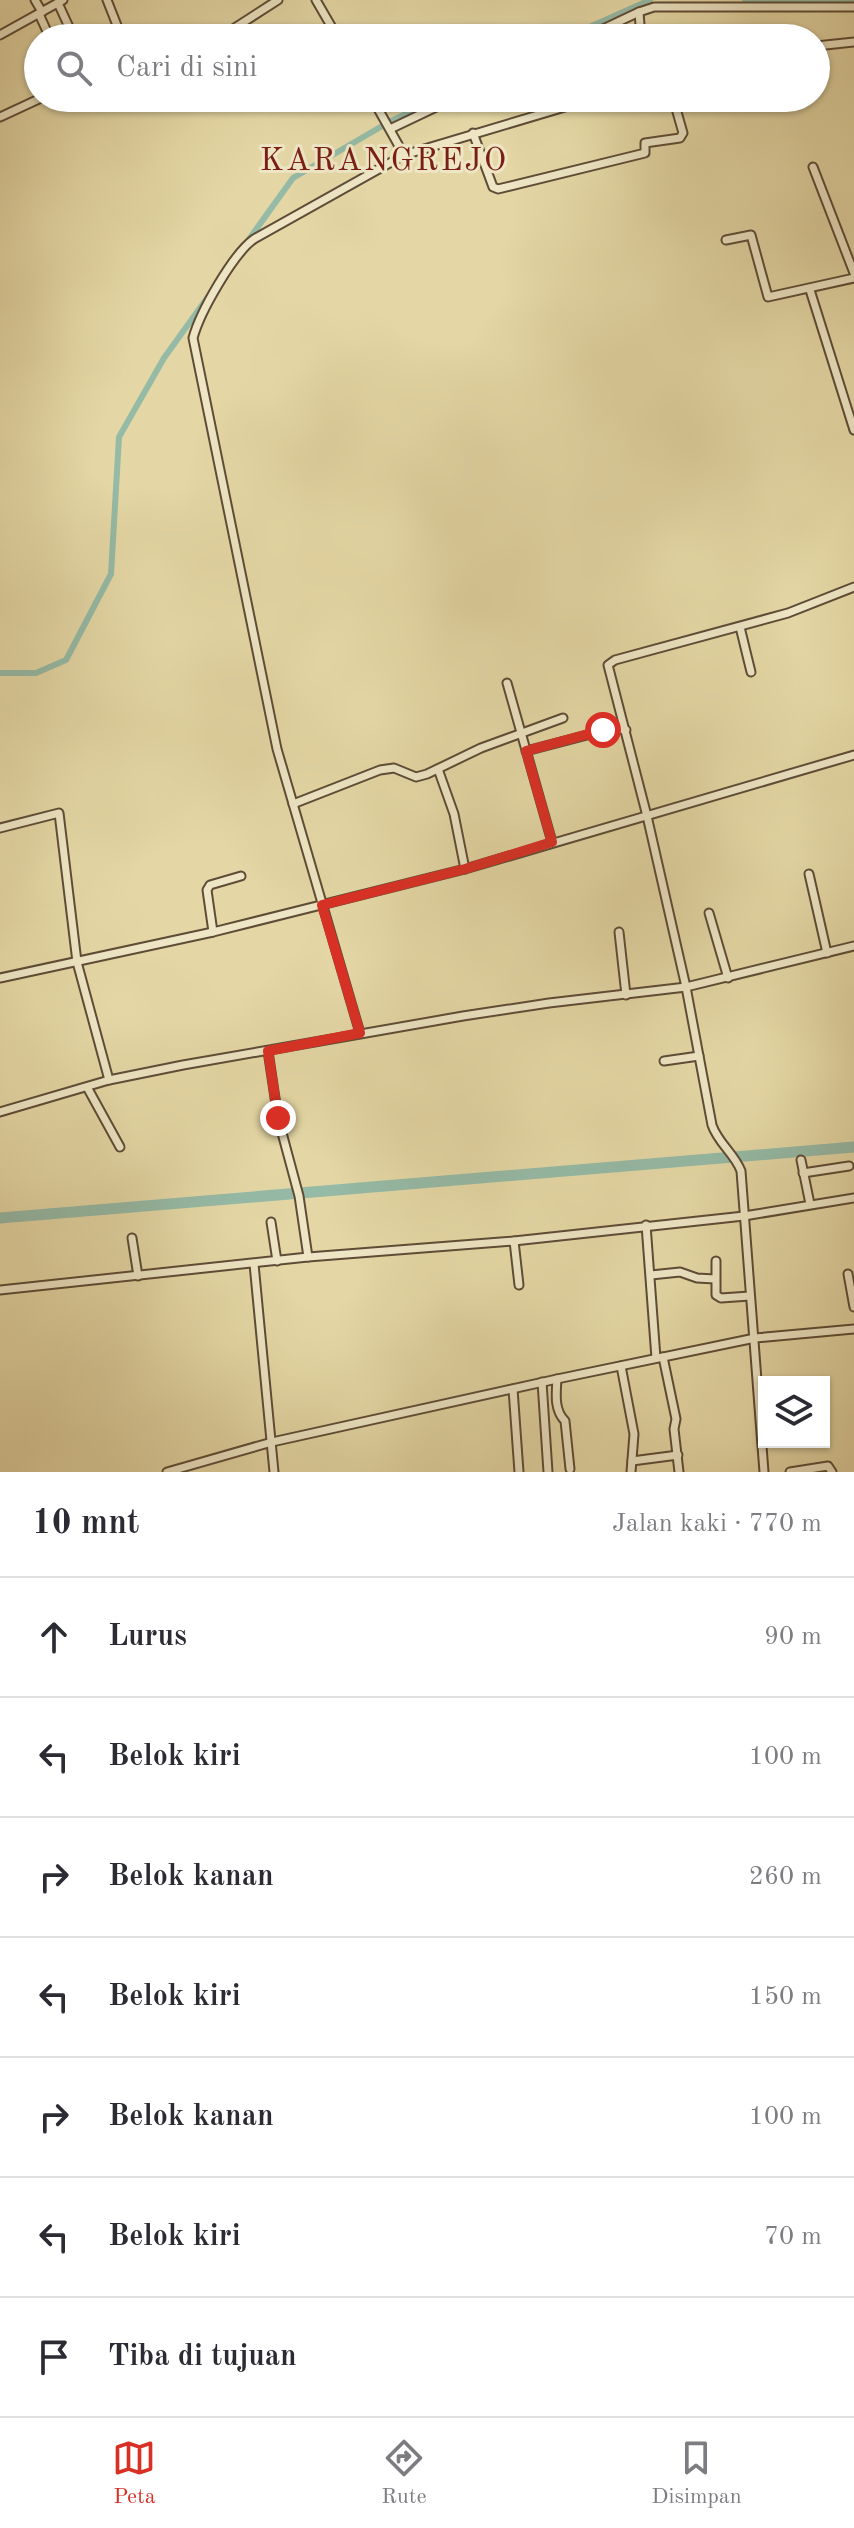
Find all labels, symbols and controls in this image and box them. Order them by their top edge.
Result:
search box [24,24,830,112]
icon: search [52,46,96,90]
text: Cari di sini [116,53,257,83]
district label: KARANGREJO [260,146,508,178]
route start [585,712,621,748]
route end [260,1100,296,1136]
map controls [758,1376,830,1448]
button: layers [758,1376,830,1448]
text: 10 mnt [32,1507,139,1541]
text: Jalan kaki · 770 m [612,1511,822,1537]
icon: ahead [32,1615,76,1659]
text: Lurus [108,1622,187,1652]
text: 90 m [764,1624,822,1650]
icon: left [32,1735,76,1779]
text: Belok kiri [108,1742,241,1772]
text: 100 m [749,1744,822,1770]
icon: right [32,1855,76,1899]
text: Belok kanan [108,1862,274,1892]
text: 260 m [749,1864,822,1890]
icon: left [32,1975,76,2019]
text: Belok kiri [108,1982,241,2012]
text: 150 m [749,1984,822,2010]
icon: right [32,2095,76,2139]
text: Belok kanan [108,2102,274,2132]
text: 100 m [749,2104,822,2130]
icon: left [32,2215,76,2259]
text: Belok kiri [108,2222,241,2252]
text: 70 m [764,2224,822,2250]
icon: arrive [32,2335,76,2379]
text: Tiba di tujuan [108,2342,297,2372]
tab: Peta [112,2436,156,2511]
tab: Rute [381,2436,427,2511]
tab: Disimpan [651,2436,742,2511]

